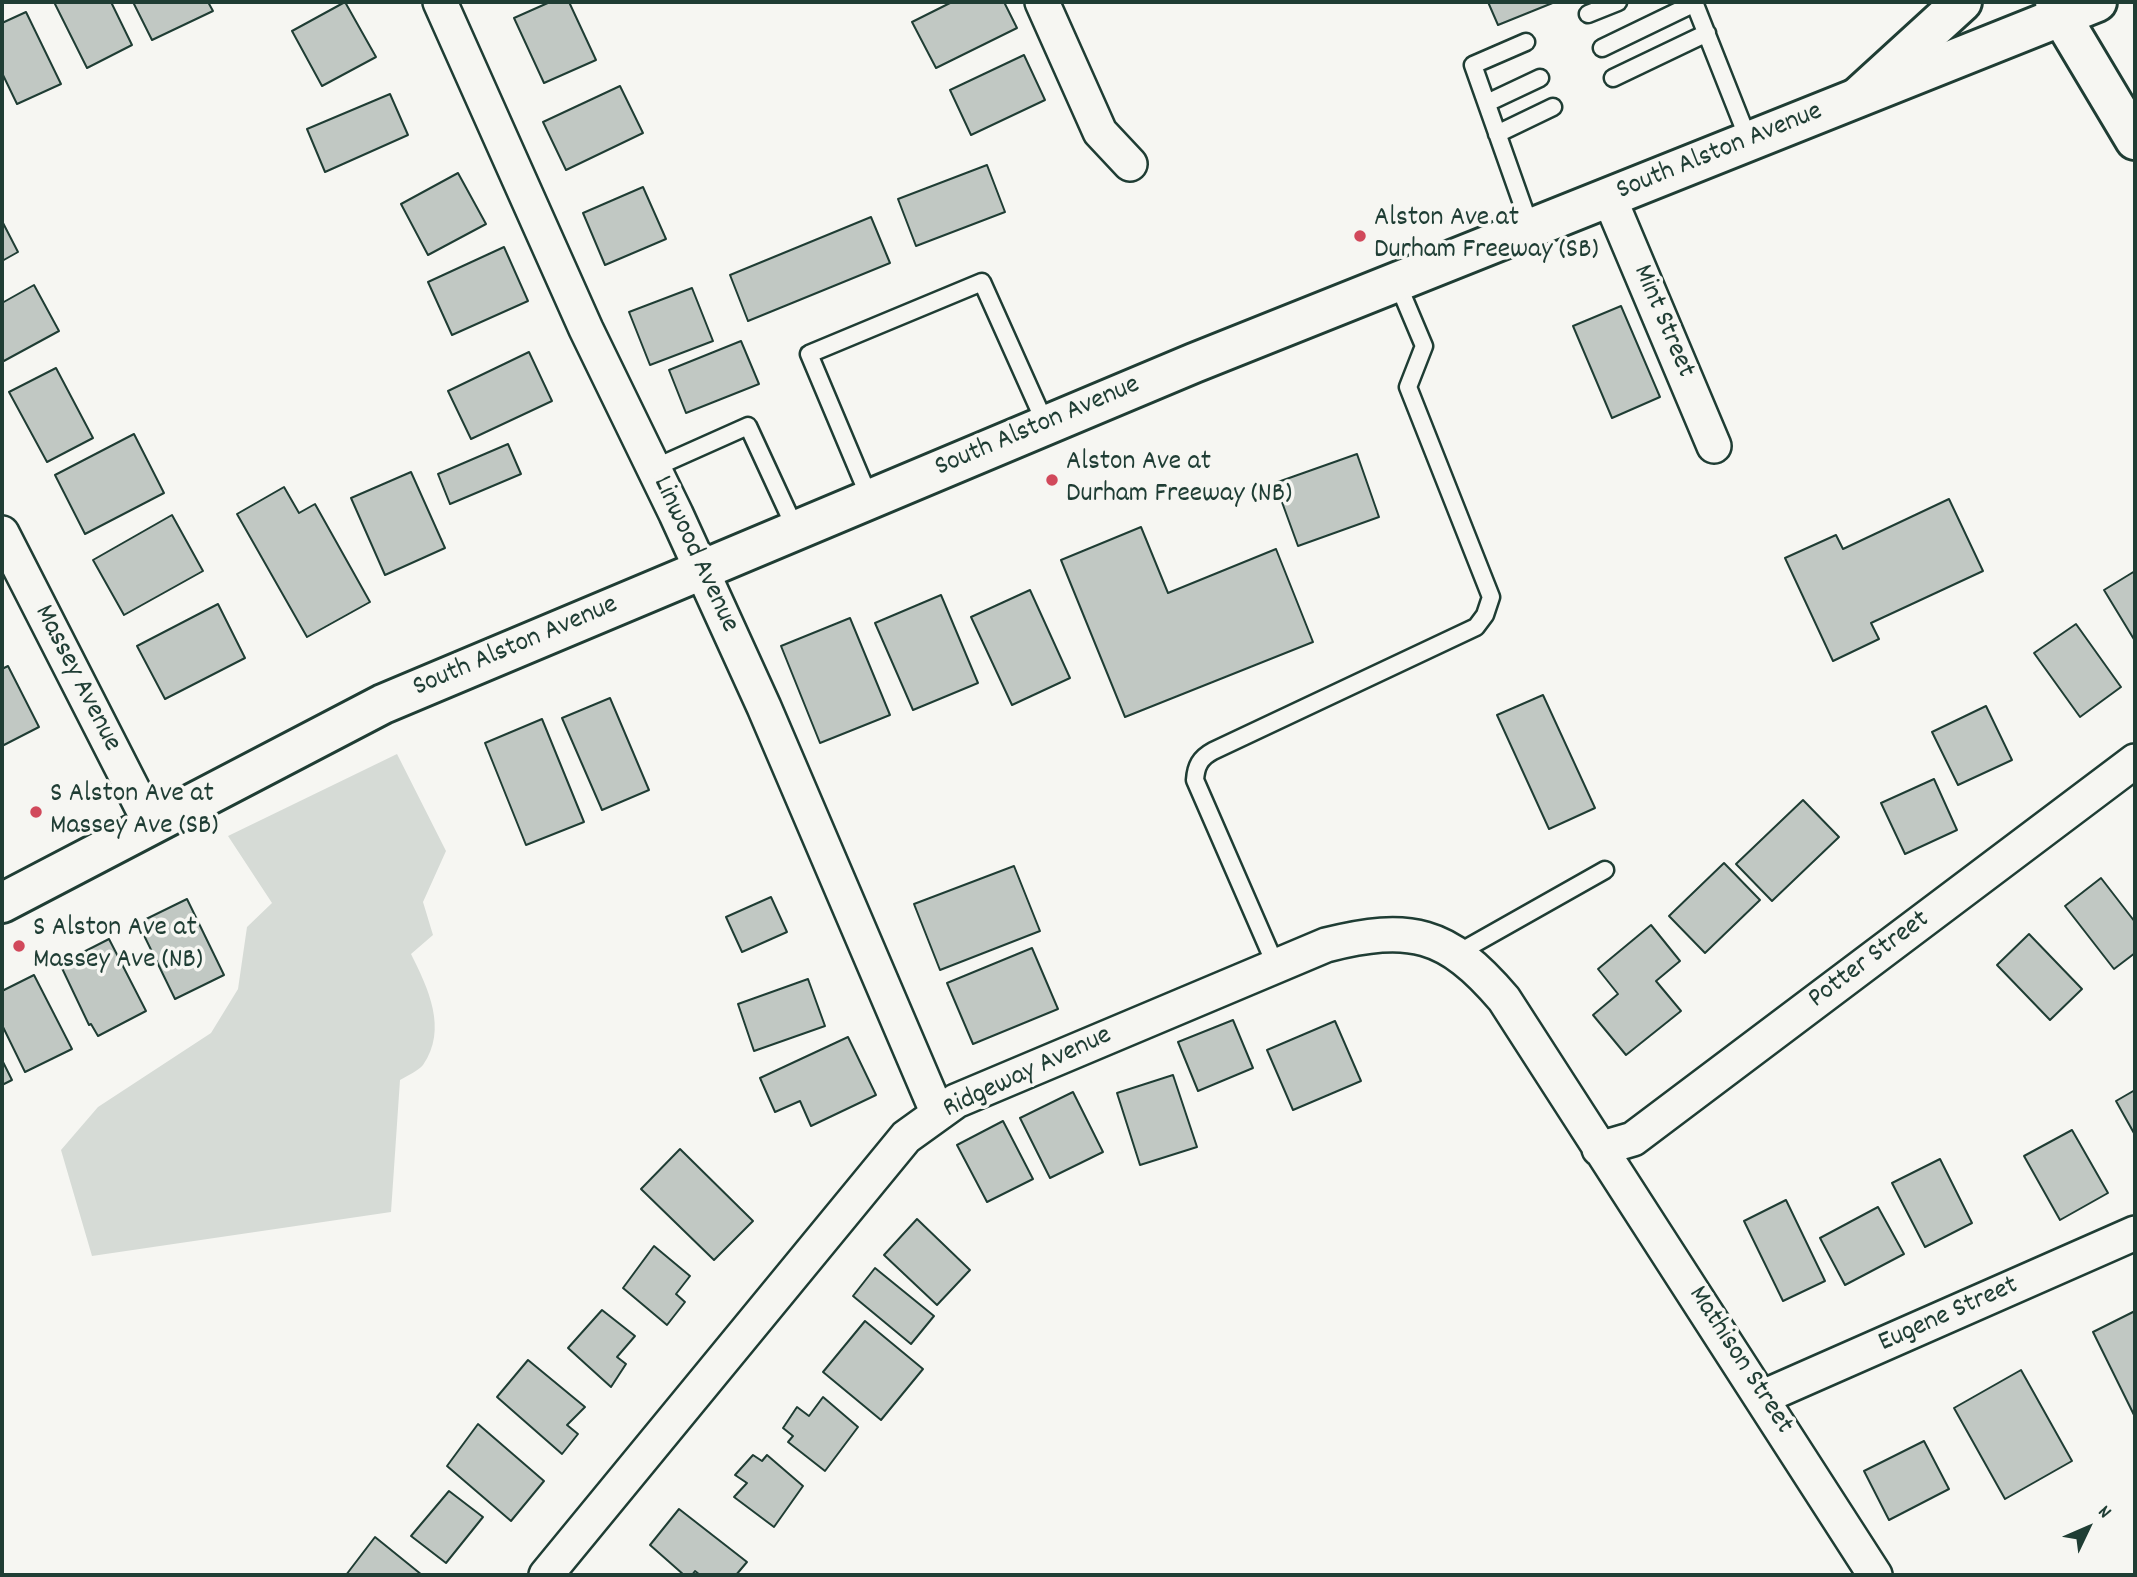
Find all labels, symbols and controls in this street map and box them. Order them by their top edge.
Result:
street label: South Alston Avenue [1612,96,1828,210]
place label: Alston Ave at Durham Freeway (SB) [1374,203,1599,269]
marker: Alston Ave at Durham Freeway (SB) [1352,228,1368,244]
street label: Mint Street [1623,261,1701,383]
street label: South Alston Avenue [931,370,1145,486]
place label: Alston Ave at Durham Freeway (NB) [1066,447,1292,513]
street label: Linwood Avenue [643,471,745,639]
marker: Alston Ave at Durham Freeway (NB) [1044,472,1060,488]
street label: South Alston Avenue [409,590,623,706]
street label: Massey Avenue [25,600,127,758]
place label: S Alston Ave at Massey Ave (SB) [50,779,219,845]
marker: S Alston Ave at Massey Ave (SB) [28,804,44,820]
street label: Potter Street [1803,905,1937,1017]
place label: S Alston Ave at Massey Ave (NB) [33,913,203,979]
marker: S Alston Ave at Massey Ave (NB) [11,938,27,954]
street label: Ridgeway Avenue [938,1020,1118,1128]
street label: Eugene Street [1874,1270,2024,1362]
street label: Mathison Street [1679,1281,1799,1441]
north arrow [2053,1493,2123,1563]
text: N [2090,1500,2116,1526]

